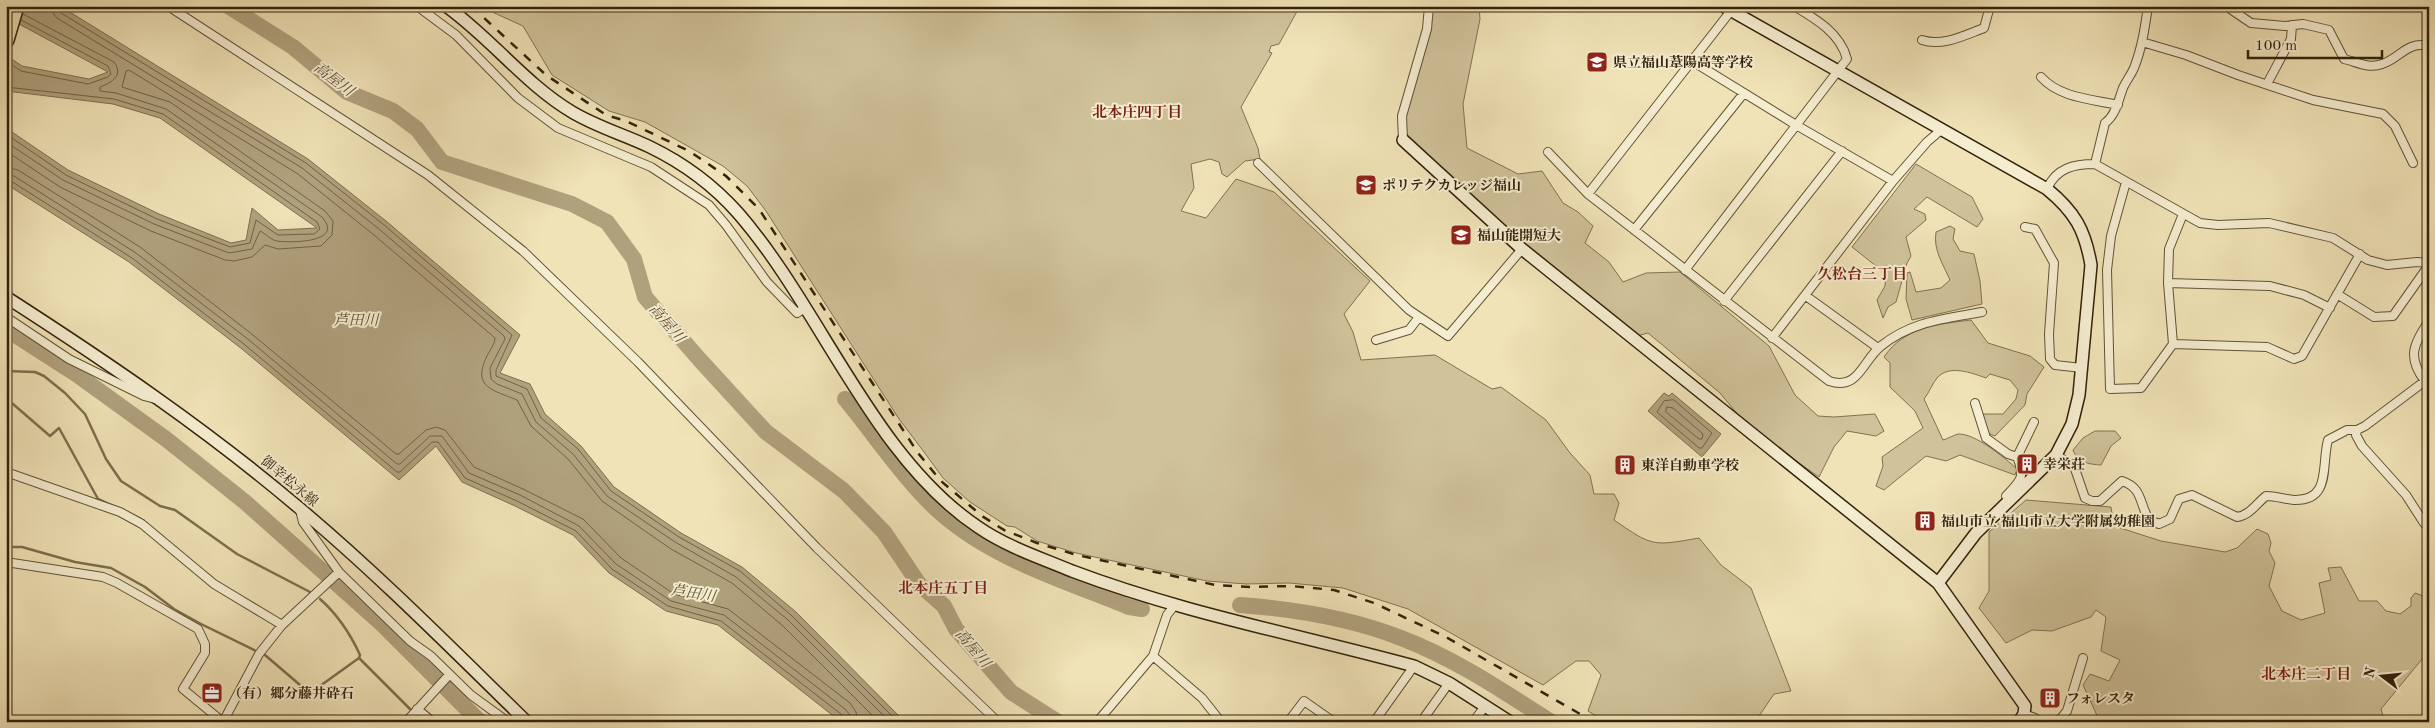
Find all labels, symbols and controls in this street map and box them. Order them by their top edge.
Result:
scale bar [2248,28,2381,60]
text: 100 m [2255,39,2297,54]
school or university icon: 県立福山葦陽高等学校 [1585,50,1609,74]
place label: 県立福山葦陽高等学校 [1613,55,1753,70]
water label: 高屋川 [311,59,358,101]
district label: 北本庄四丁目 [1092,104,1182,121]
school or university icon: ポリテクカレッジ福山 [1354,173,1378,197]
place label: ポリテクカレッジ福山 [1382,178,1521,193]
school or university icon: 福山能開短大 [1449,223,1473,247]
place label: 福山能開短大 [1477,228,1561,243]
district label: 久松台三丁目 [1817,266,1907,283]
water label: 高屋川 [645,301,689,347]
water label: 芦田川 [333,312,380,329]
building icon: 幸栄荘 [2015,452,2039,476]
street label: 御幸松永線 [258,453,321,510]
building icon: 東洋自動車学校 [1613,453,1637,477]
place label: 東洋自動車学校 [1641,457,1739,473]
place label: 幸栄荘 [2043,457,2085,472]
building icon: 福山市立 福山市立大学附属幼稚園 [1913,509,1937,533]
place label: 福山市立 福山市立大学附属幼稚園 [1941,514,2155,529]
district label: 北本庄五丁目 [898,580,988,597]
water label: 芦田川 [669,582,718,606]
water label: 高屋川 [952,626,995,673]
north arrow [2358,650,2408,700]
text: N [2362,665,2379,680]
district label: 北本庄二丁目 [2261,666,2351,683]
office icon: （有）郷分藤井砕石 [200,681,224,705]
place label: （有）郷分藤井砕石 [228,686,354,701]
building icon: フォレスタ [2038,686,2062,710]
place label: フォレスタ [2066,691,2135,706]

